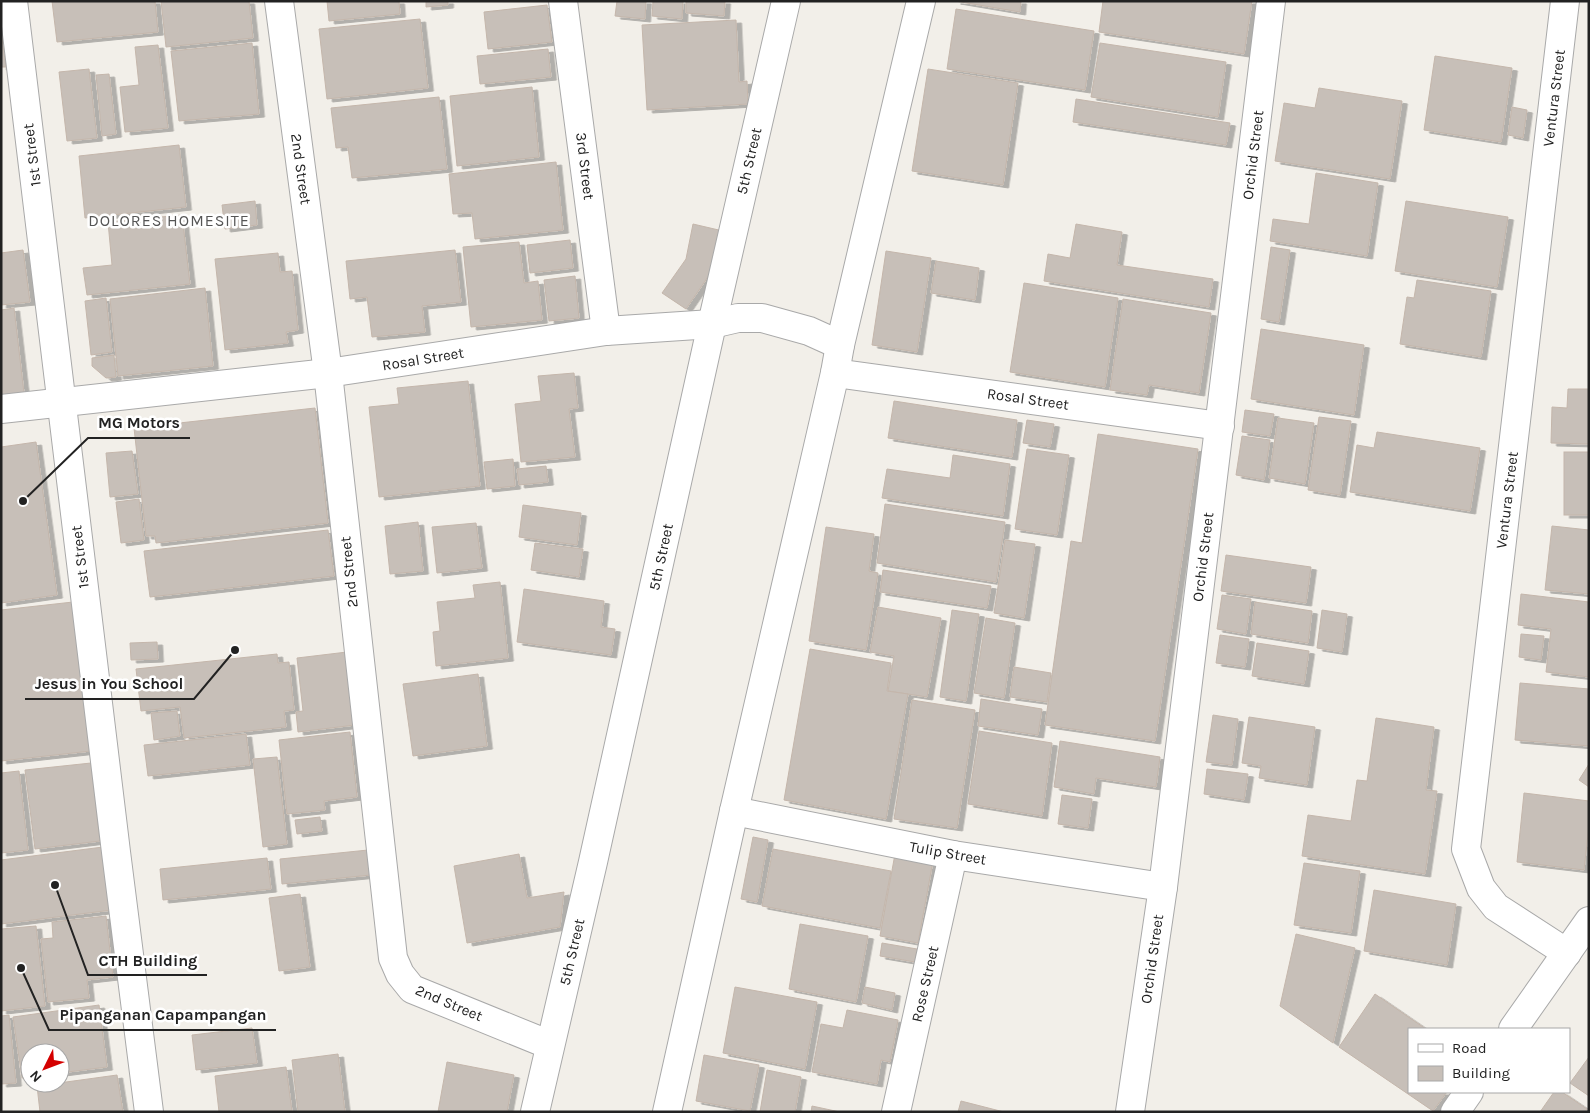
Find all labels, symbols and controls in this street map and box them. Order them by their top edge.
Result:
street label: Ventura Street [1539,48,1569,148]
street label: Orchid Street [1239,109,1267,201]
street label: 1st Street [19,122,45,187]
street label: 5th Street [733,126,765,196]
street label: 3rd Street [572,131,598,201]
street label: 2nd Street [287,132,315,206]
district label: DOLORES HOMESITE [88,211,250,230]
street label: Rosal Street [381,344,465,374]
street label: Rosal Street [986,384,1070,414]
callout: MG Motors [88,407,190,438]
text: MG Motors [98,413,180,432]
street label: Ventura Street [1492,450,1522,550]
street label: Orchid Street [1189,511,1217,603]
street label: 5th Street [645,522,677,592]
street label: 1st Street [67,524,93,589]
street label: 2nd Street [336,535,362,608]
callout: Jesus in You School [25,668,194,699]
text: Jesus in You School [35,674,183,693]
street label: Tulip Street [908,837,988,869]
street label: Orchid Street [1137,913,1167,1005]
street label: 5th Street [556,917,588,987]
callout: CTH Building [88,944,207,975]
street label: Rose Street [907,944,943,1024]
text: CTH Building [99,951,197,970]
street label: 2nd Street [413,981,486,1025]
callout: Pipanganan Capampangan [49,999,276,1030]
text: Pipanganan Capampangan [59,1005,267,1024]
legend [1408,1028,1570,1093]
text: Road [1452,1039,1487,1057]
north arrow [20,1043,70,1093]
text: Building [1452,1064,1510,1082]
text: N [26,1067,45,1086]

